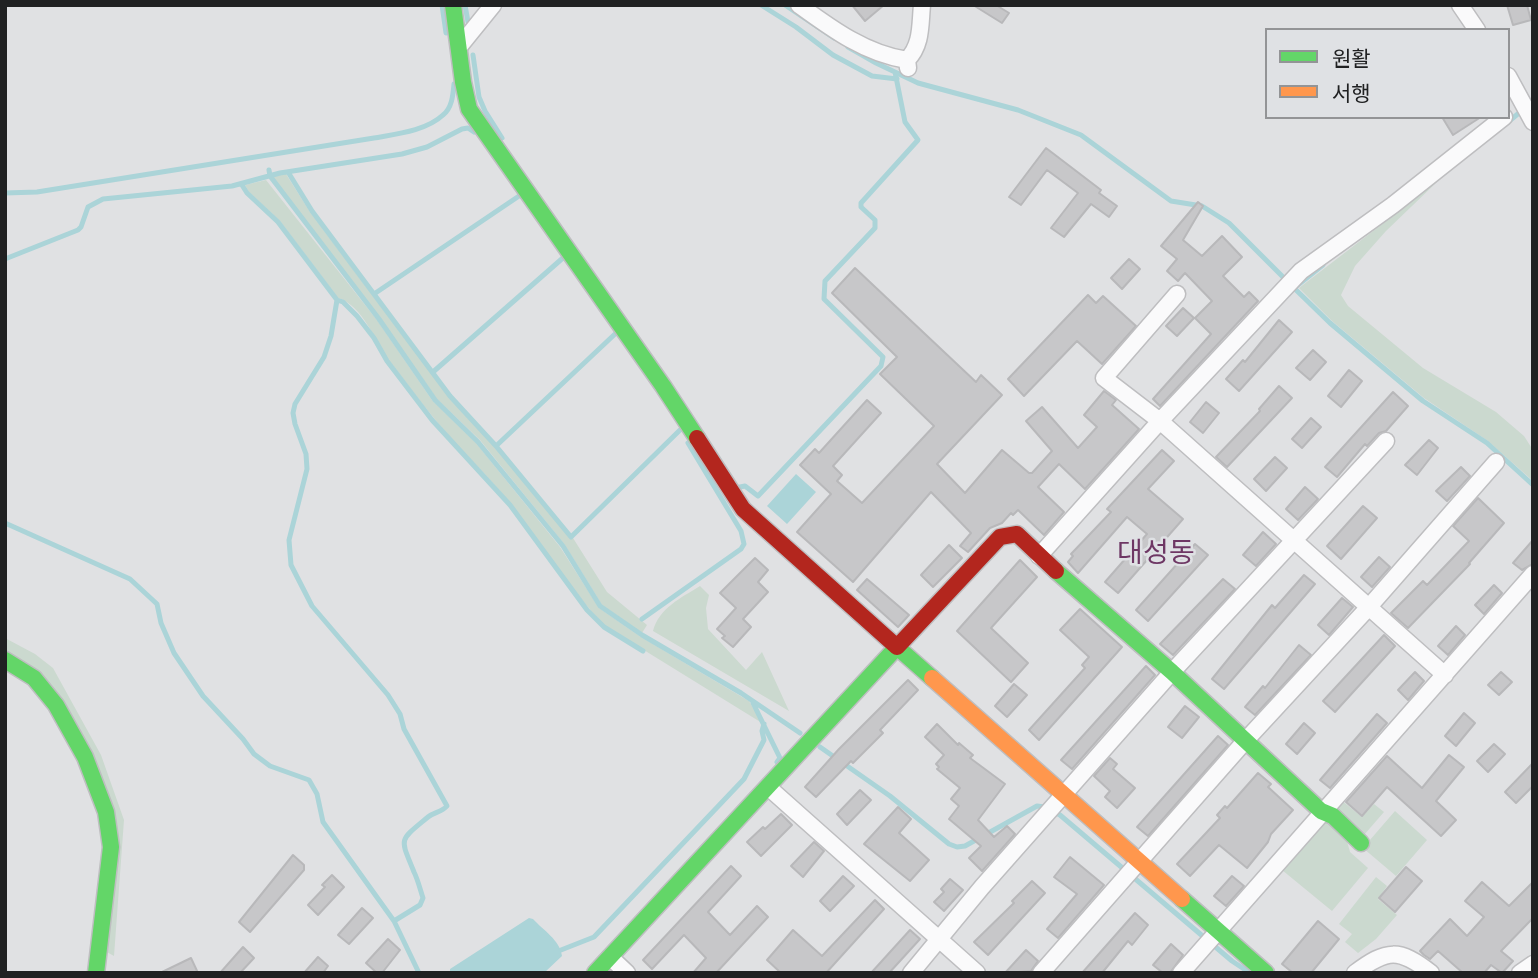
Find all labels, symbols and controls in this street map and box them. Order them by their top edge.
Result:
legend [1265,28,1510,119]
text: 원활 [1332,44,1371,72]
text: 서행 [1332,79,1371,107]
district label: 대성동 [1117,537,1195,571]

